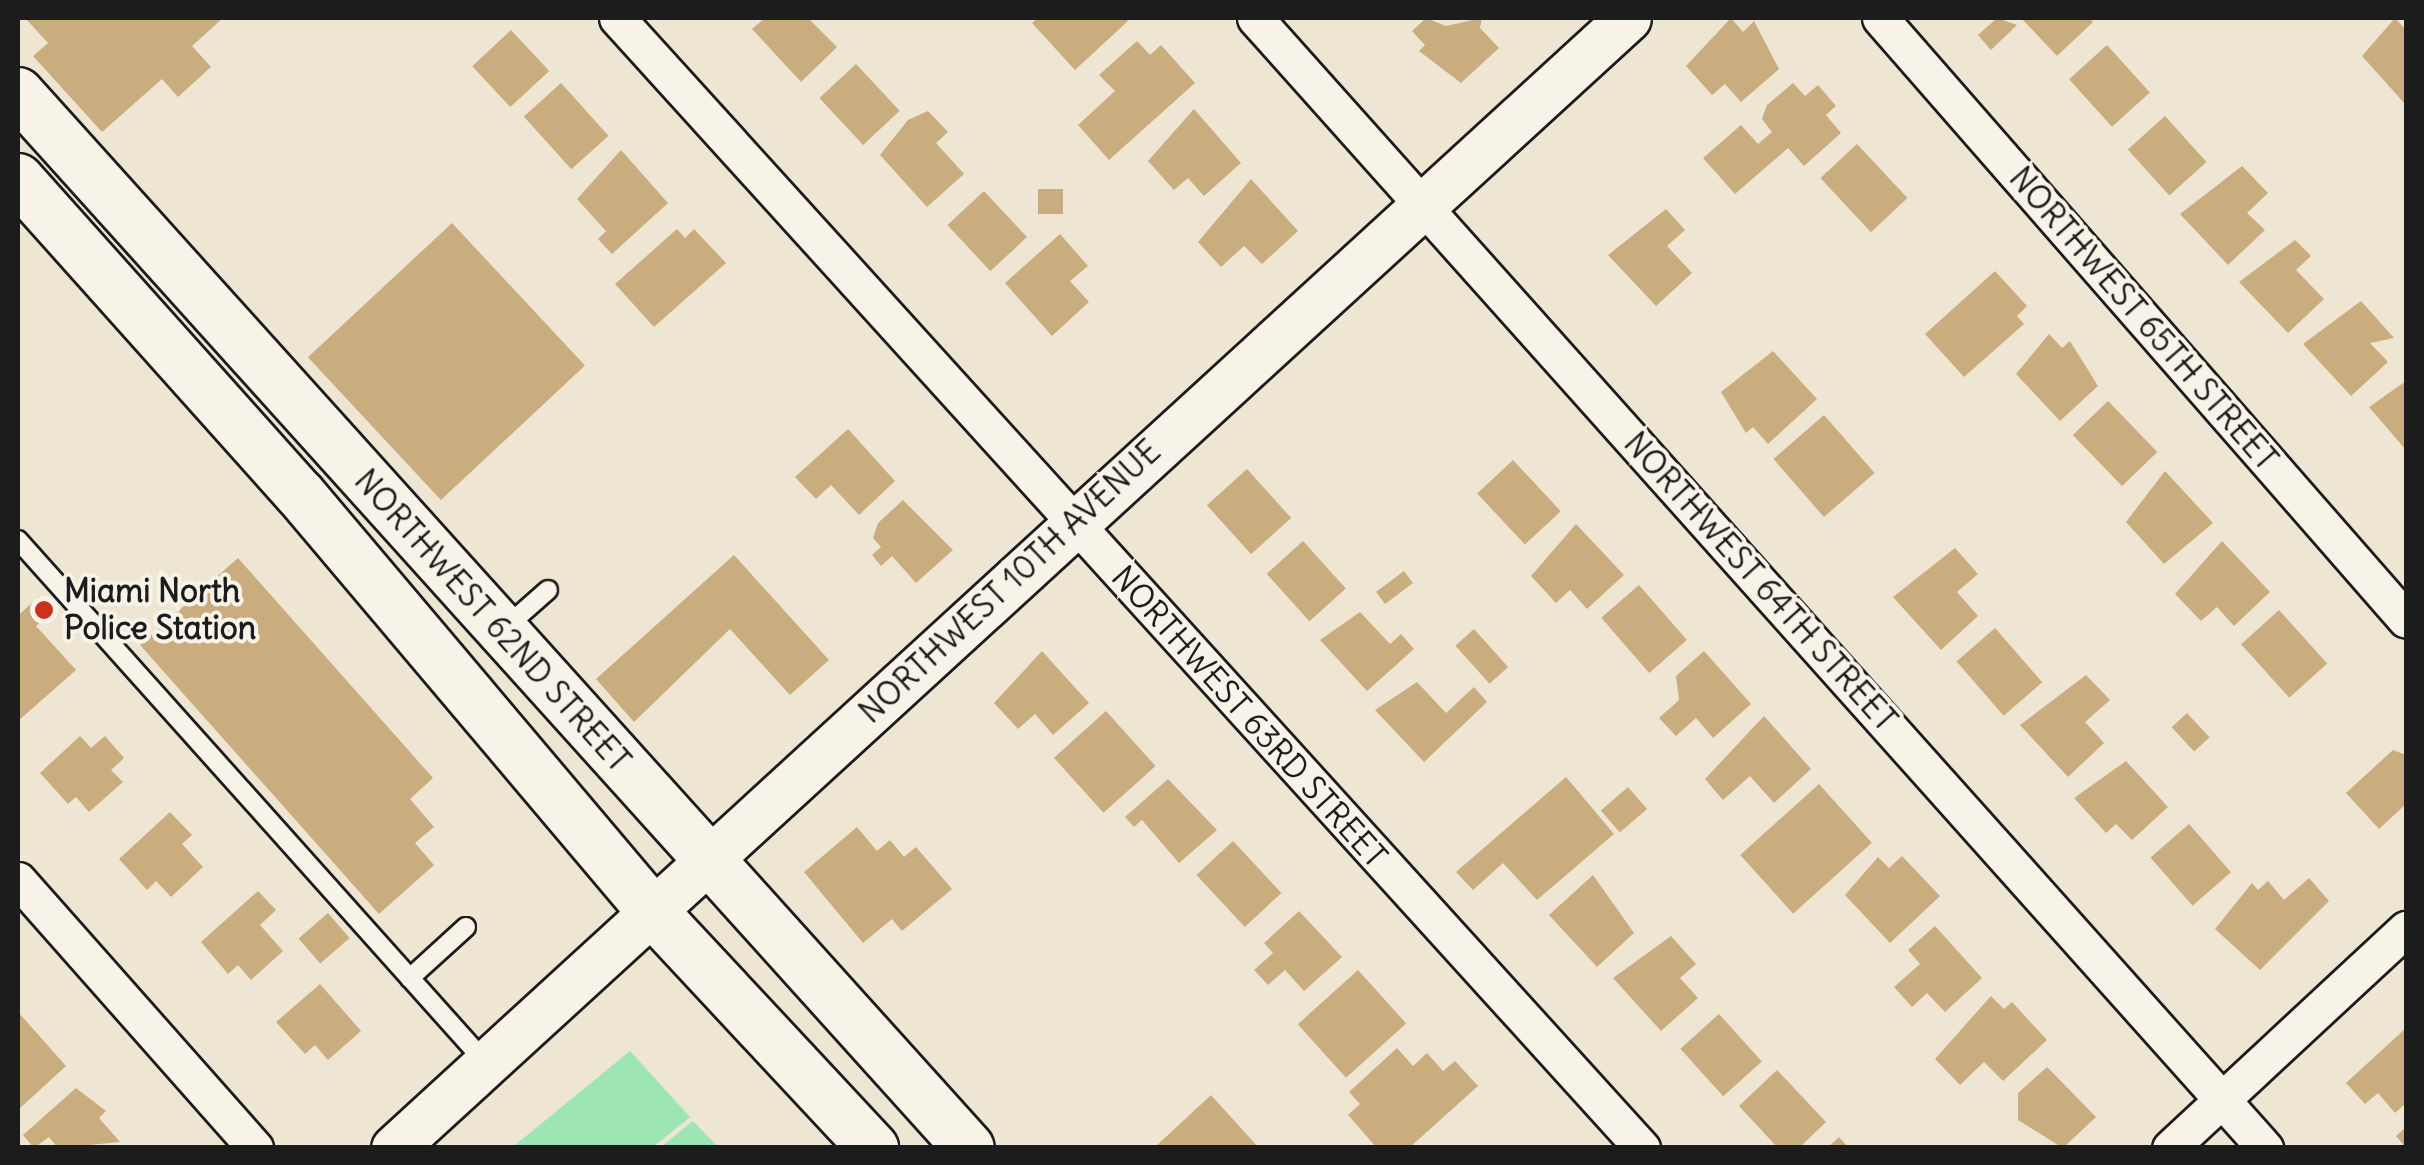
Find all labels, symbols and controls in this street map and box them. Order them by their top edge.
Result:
street label: NORTHWEST 65TH STREET [2001,159,2285,479]
street label: NORTHWEST 64TH STREET [1616,425,1904,739]
street label: NORTHWEST 10TH AVENUE [852,432,1168,732]
street label: NORTHWEST 62ND STREET [346,462,638,780]
street label: NORTHWEST 63RD STREET [1103,558,1395,876]
place label: Miami North Police Station [64,573,256,648]
marker: Miami North Police Station [33,599,55,621]

